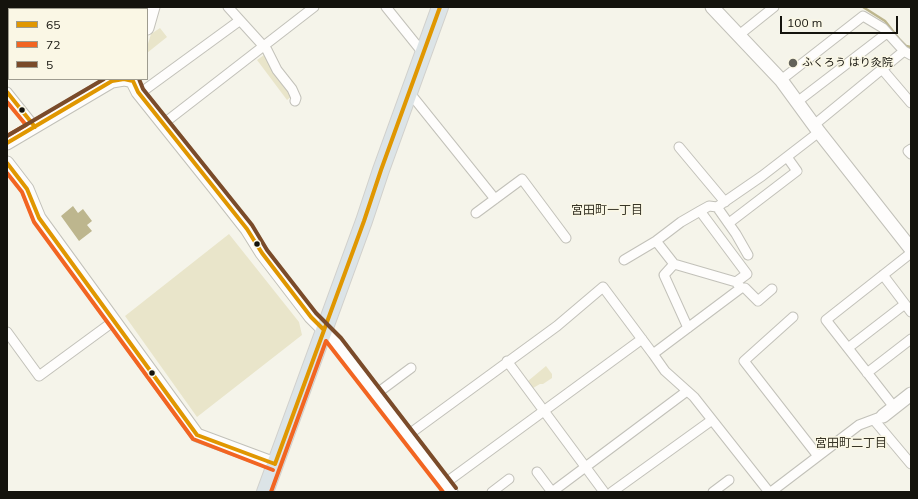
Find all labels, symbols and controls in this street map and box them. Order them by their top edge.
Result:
legend [8,8,148,80]
scale bar [782,8,900,34]
text: 100 m [787,15,822,30]
text: 65 [46,17,60,32]
text: 72 [46,37,60,52]
place label: ふくろう はり灸院 [802,56,893,70]
text: 5 [46,57,53,72]
marker: ふくろう はり灸院 [787,57,799,69]
unlabelled marker [17,105,27,115]
district label: 宮田町一丁目 [571,203,643,217]
unlabelled marker [252,239,262,249]
unlabelled marker [147,368,157,378]
district label: 宮田町二丁目 [815,436,887,450]

